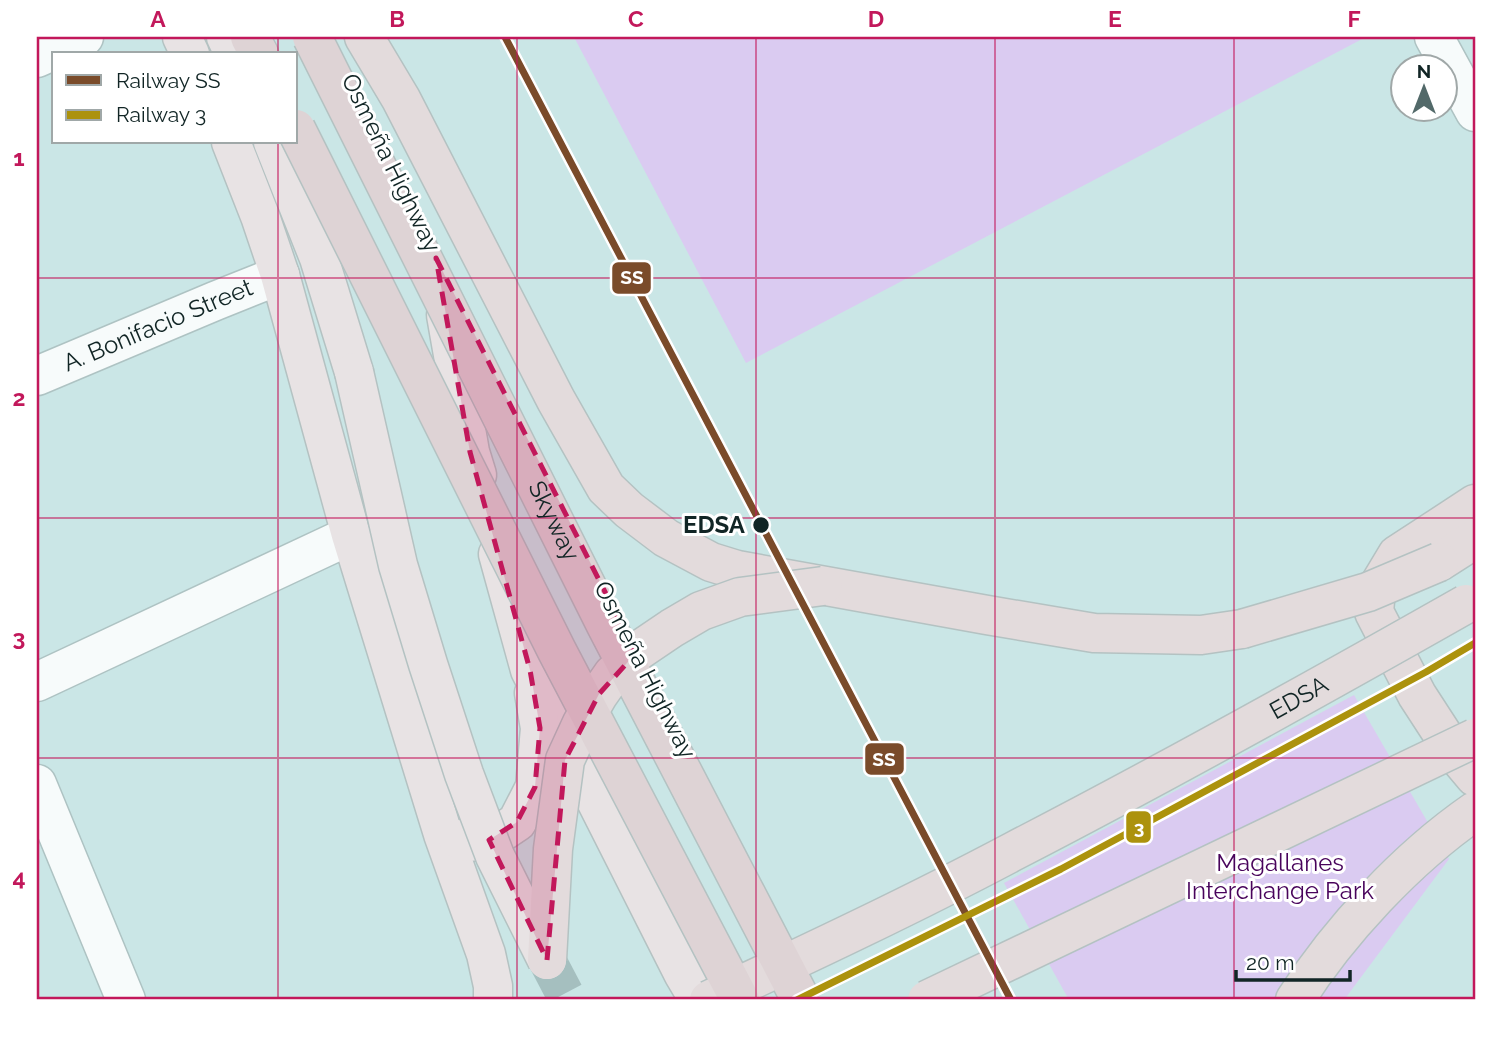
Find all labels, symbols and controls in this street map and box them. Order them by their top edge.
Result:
text: A [150,5,166,32]
text: B [389,5,405,32]
text: C [628,5,644,32]
text: D [868,5,884,32]
text: E [1108,5,1122,32]
text: F [1347,5,1361,32]
legend [52,52,298,144]
north arrow [1390,52,1460,122]
text: N [1417,60,1431,82]
text: Railway SS [116,68,221,93]
street label: Osmeña Highway [336,69,447,257]
text: Railway 3 [116,102,206,127]
text: 1 [13,144,25,171]
line badge: SS [611,261,652,295]
text: SS [620,266,644,288]
street label: A. Bonifacio Street [58,273,257,377]
text: 2 [13,384,25,411]
street label: Skyway [522,476,586,565]
place label: EDSA [683,510,746,539]
marker: EDSA [751,515,771,535]
street label: Osmeña Highway [588,576,703,763]
text: 3 [13,624,25,651]
street label: EDSA [1264,670,1333,725]
line badge: SS [864,742,905,776]
text: SS [872,748,896,770]
line badge: 3 [1125,810,1152,844]
text: 3 [1134,816,1144,838]
park label: Magallanes Interchange Park [1186,848,1374,905]
text: 4 [12,864,26,891]
scale bar [1236,939,1349,983]
text: 20 m [1246,950,1294,975]

